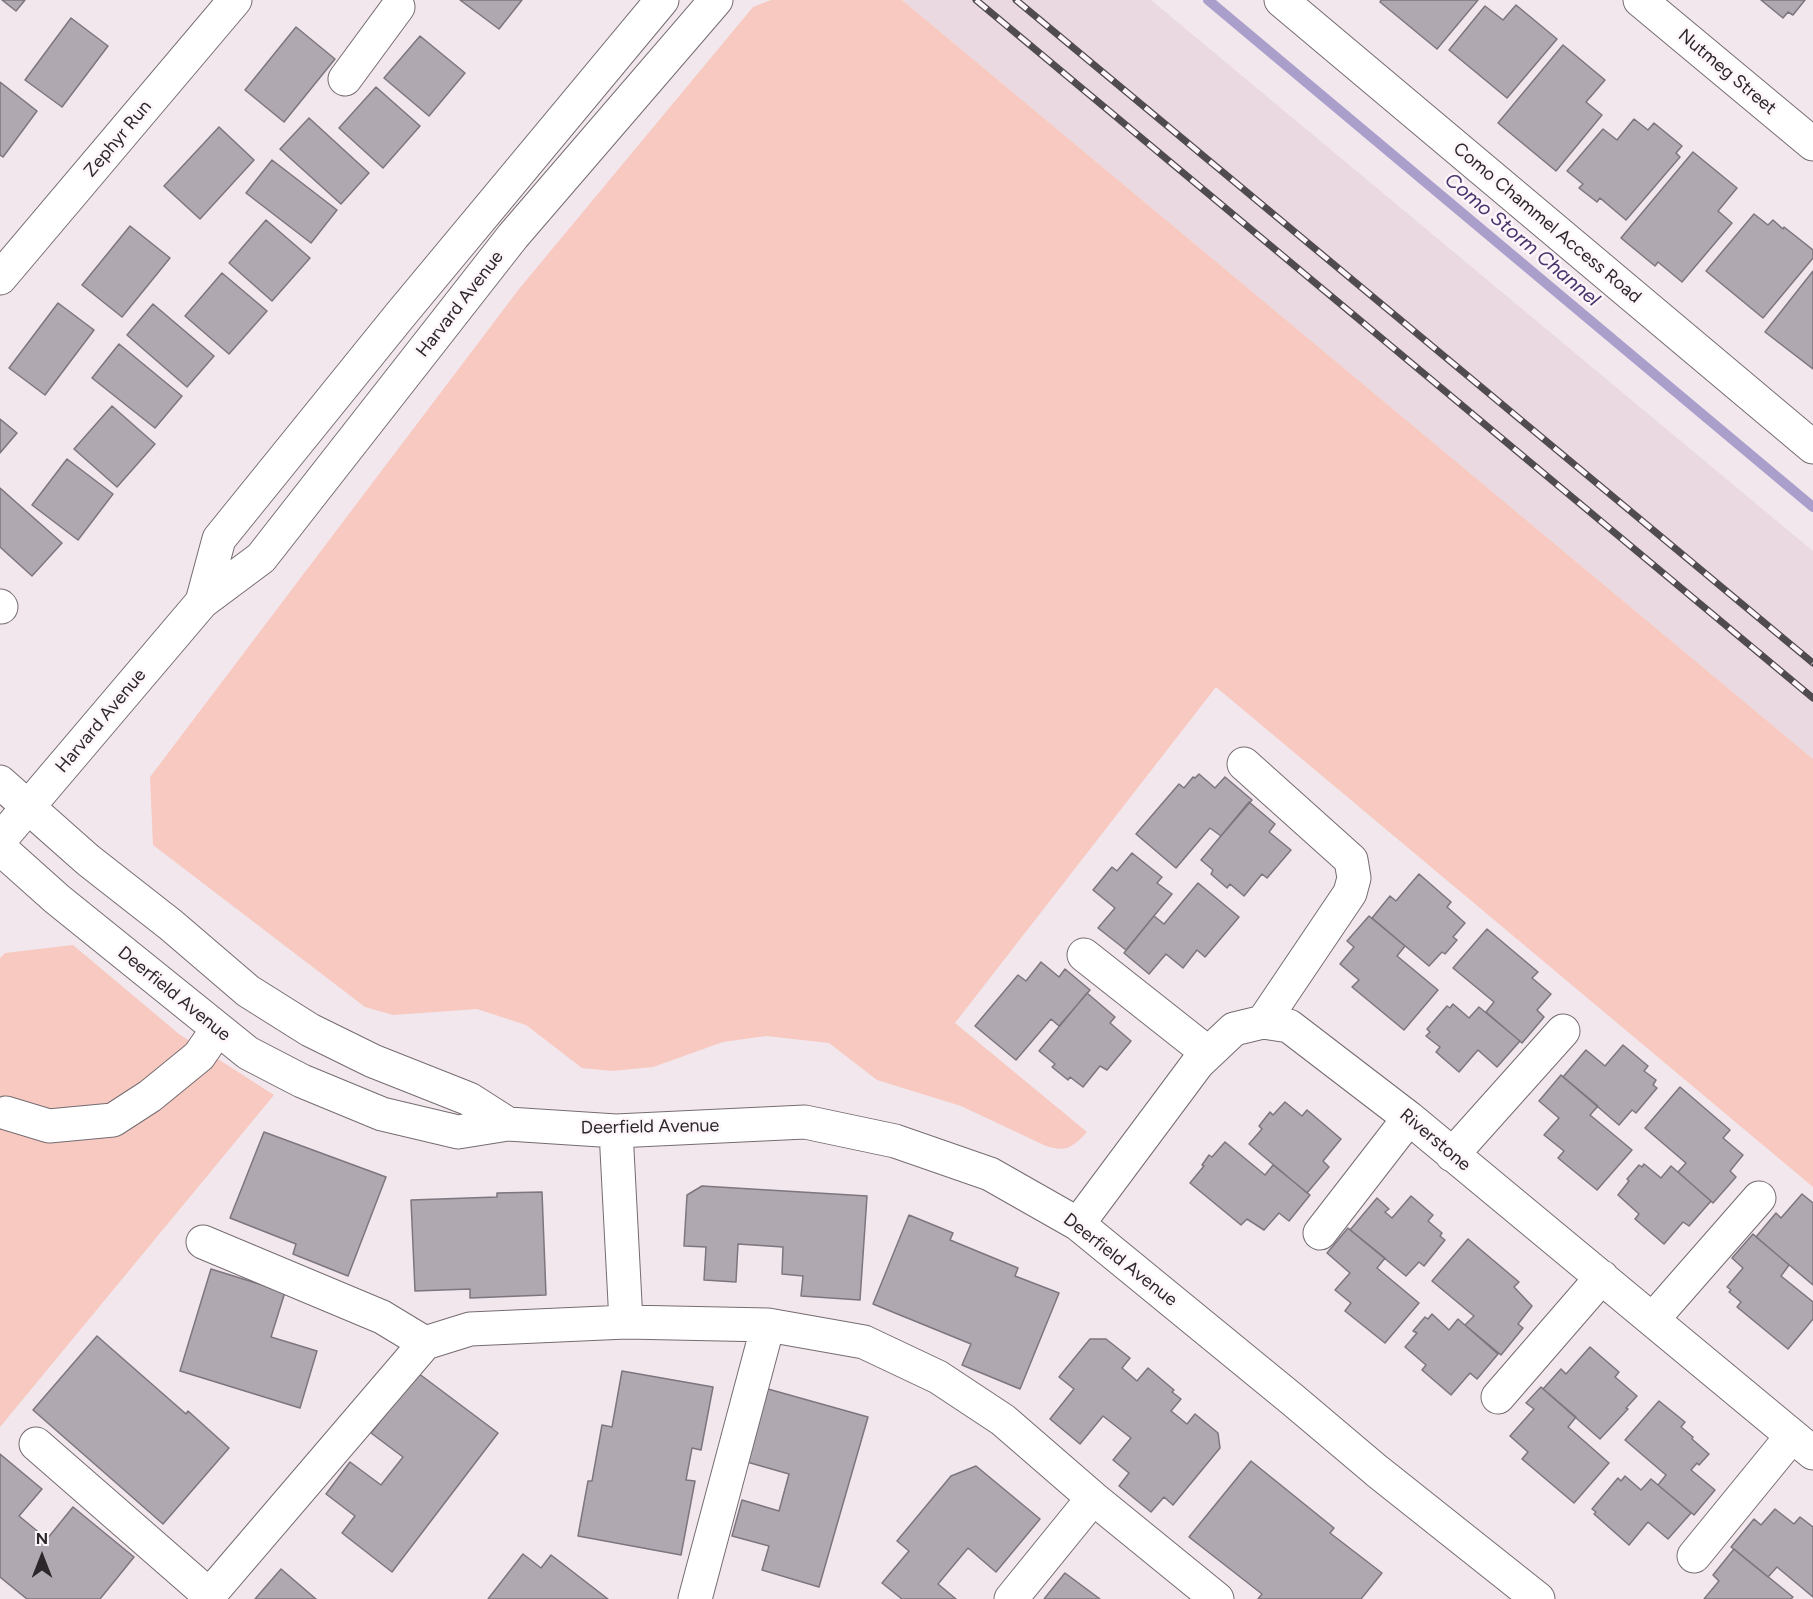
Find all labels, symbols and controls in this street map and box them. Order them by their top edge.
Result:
street label: Nutmeg Street [1674,25,1780,119]
street label: Zephyr Run [80,96,156,182]
street label: Como Chammel Access Road [1449,138,1645,308]
water label: Como Storm Channel [1440,168,1604,312]
street label: Harvard Avenue [412,247,508,361]
street label: Harvard Avenue [51,665,151,777]
street label: Deerfield Avenue [113,942,235,1046]
street label: Riverstone [1395,1104,1475,1176]
street label: Deerfield Avenue [581,1115,719,1139]
street label: Deerfield Avenue [1059,1209,1181,1311]
north arrow [12,1527,72,1587]
text: N [36,1529,48,1548]

